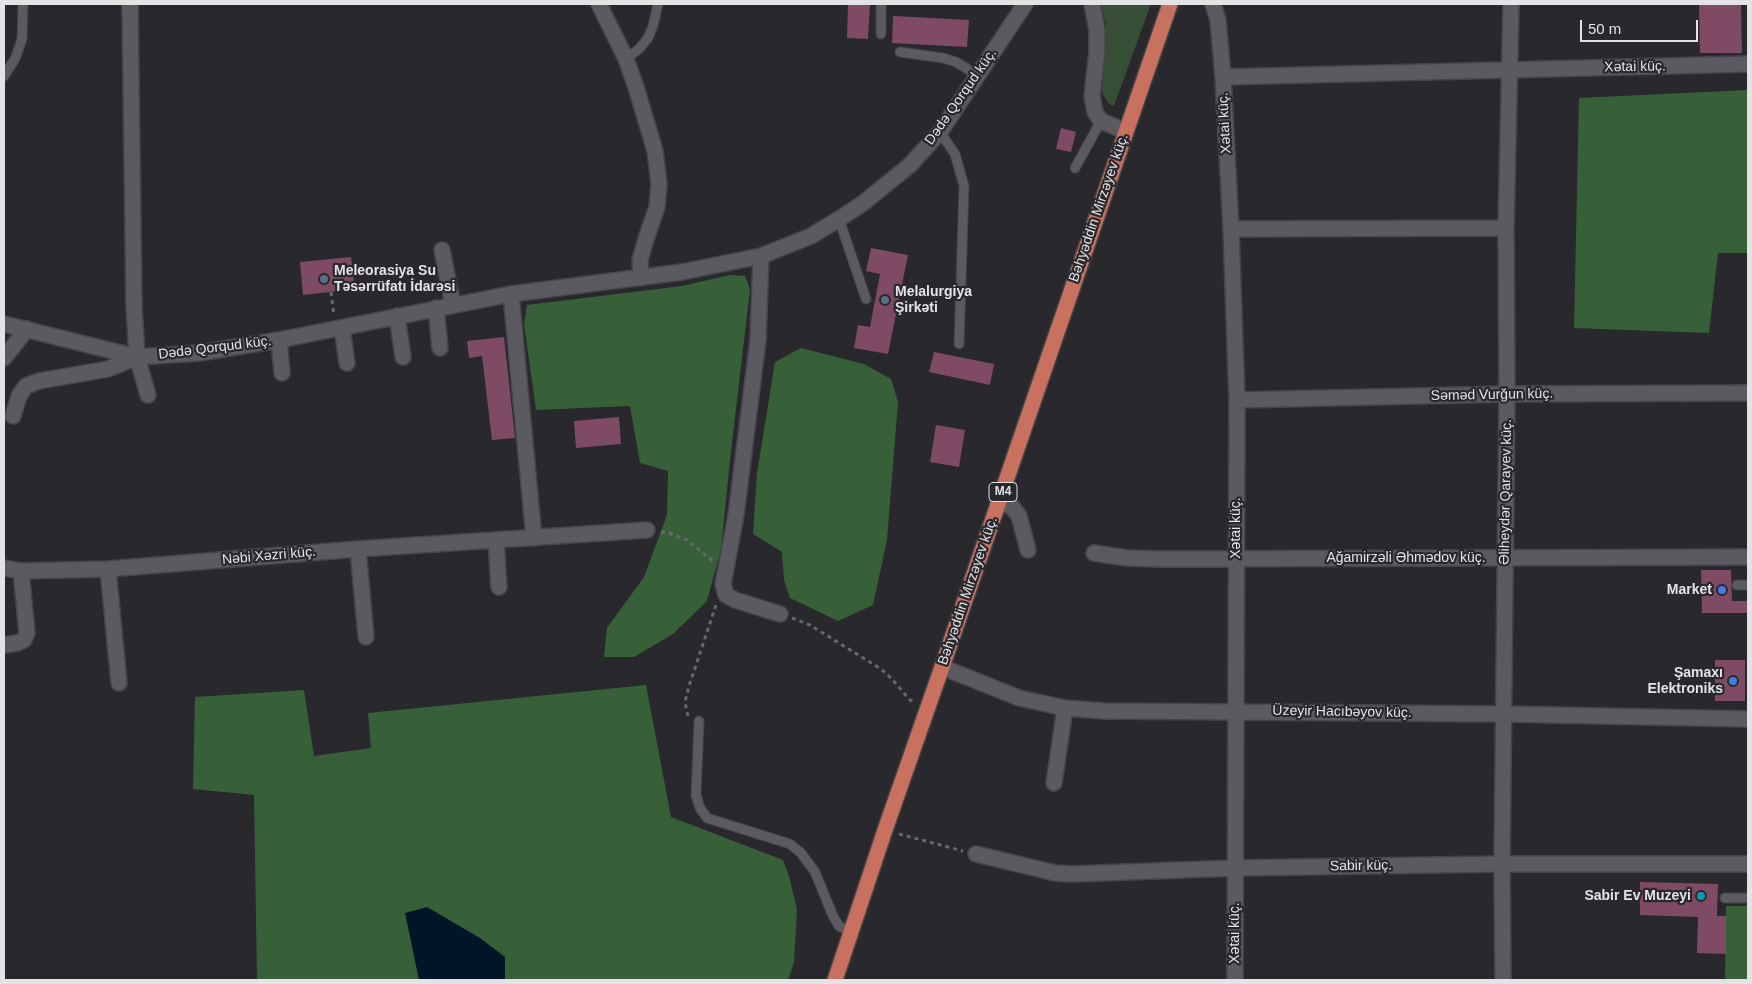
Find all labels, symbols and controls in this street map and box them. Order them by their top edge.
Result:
scale bar [1582,10,1700,42]
text: 50 m [1588,20,1621,37]
street label: Dədə Qorqud küç. [922,46,1000,148]
street label: Xətai küç. [1604,58,1666,76]
street label: Xətai küç. [1215,92,1235,154]
street label: Bəhyəddin Mirzəyev küç. [1066,132,1132,284]
place label: Meleorasiya Su Təsərrüfatı İdarəsi [334,263,455,296]
marker: Meleorasiya Su Təsərrüfatı İdarəsi [318,273,330,285]
place label: Melalurgiya Şirkəti [895,284,972,316]
marker: Melalurgiya Şirkəti [879,294,891,306]
street label: Dədə Qorqud küç. [158,333,272,363]
street label: Səməd Vurğun küç. [1431,386,1553,404]
street label: Əliheydər Qarayev küç. [1496,419,1516,565]
road number: M4 [989,482,1017,502]
street label: Xətai küç. [1228,497,1244,559]
street label: Bəhyəddin Mirzəyev küç. [935,515,1001,667]
street label: Nəbi Xəzri küç. [221,544,317,568]
street label: Ağamirzəli Əhmədov küç. [1326,550,1486,566]
place label: Market [1667,582,1712,598]
marker: Market [1716,584,1728,596]
place label: Şamaxı Elektroniks [1648,665,1723,698]
marker: Şamaxı Elektroniks [1727,675,1739,687]
street label: Üzeyir Hacıbəyov küç. [1272,702,1412,722]
street label: Sabir küç. [1330,857,1392,875]
place label: Sabir Ev Muzeyi [1584,888,1691,904]
marker: Sabir Ev Muzeyi [1695,890,1707,902]
street label: Xətai küç. [1227,902,1243,964]

